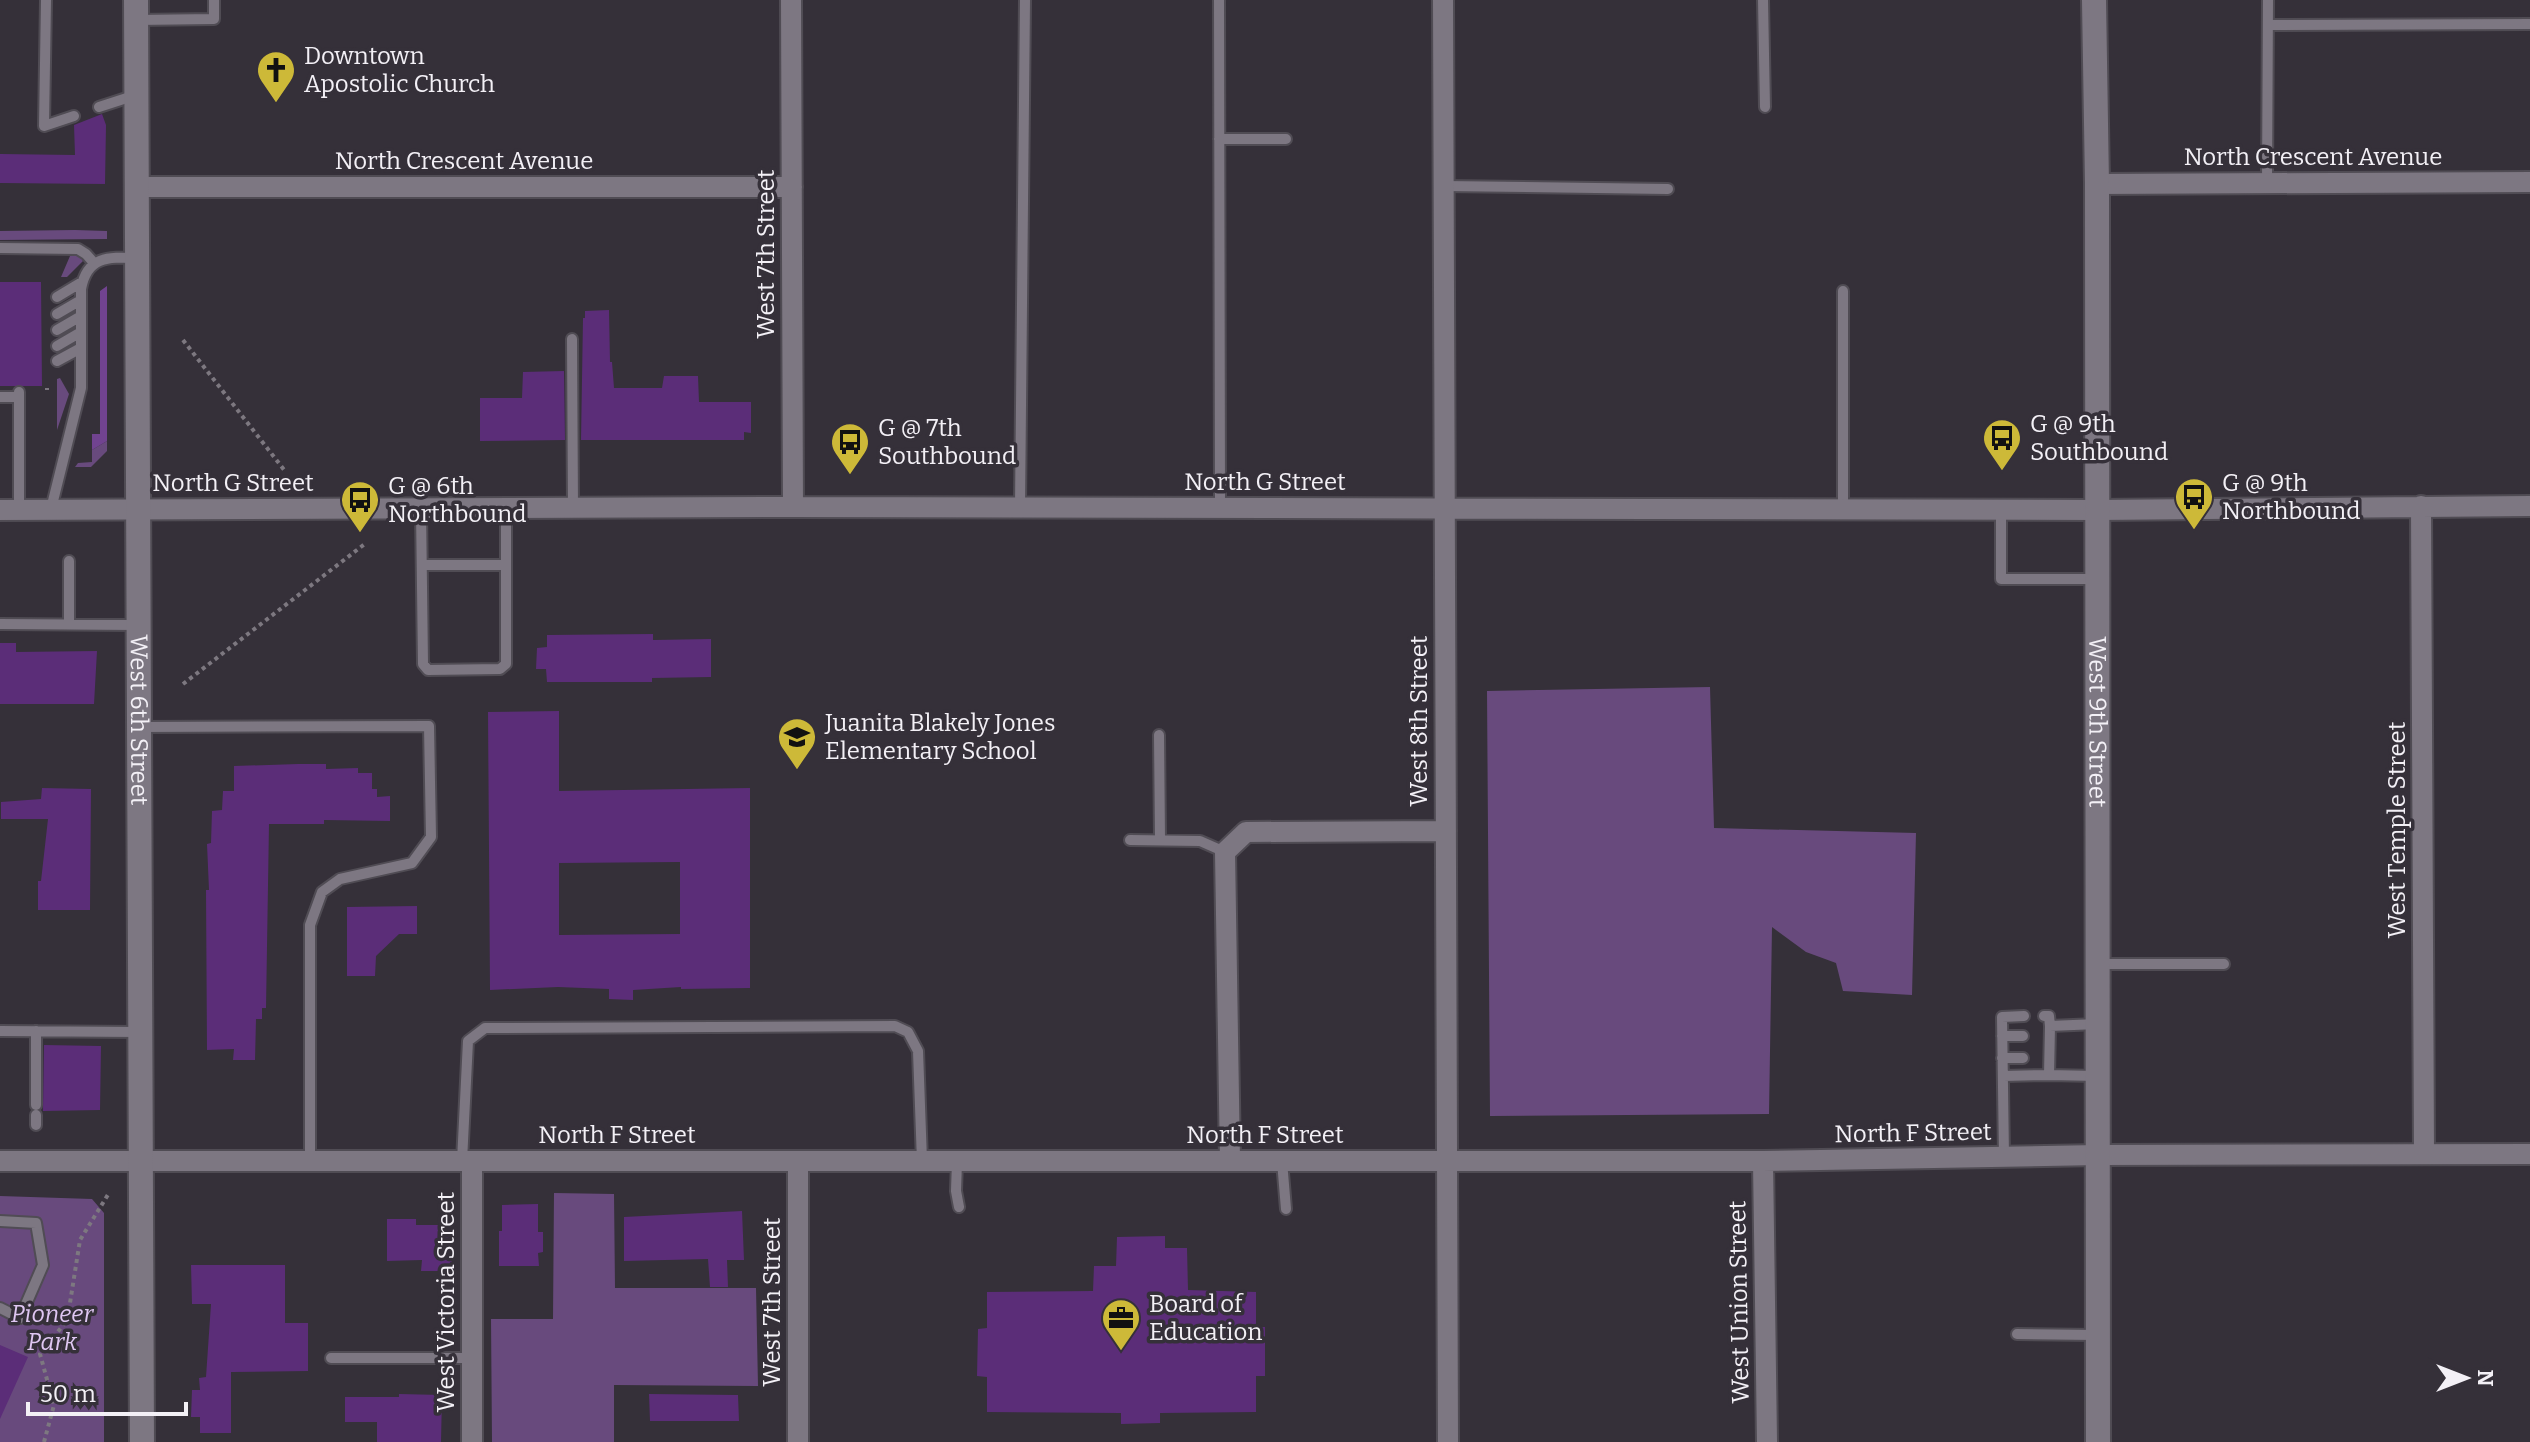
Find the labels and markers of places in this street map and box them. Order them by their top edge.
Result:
place label: Downtown Apostolic Church [304,42,495,98]
church icon: Downtown Apostolic Church [255,49,297,104]
place label: G @ 9th Southbound [2030,410,2168,466]
place label: G @ 7th Southbound [878,414,1016,470]
bus stop icon: G @ 9th Southbound [1981,417,2023,472]
bus stop icon: G @ 7th Southbound [829,421,871,476]
place label: G @ 9th Northbound [2222,469,2360,525]
place label: G @ 6th Northbound [388,472,526,528]
bus stop icon: G @ 9th Northbound [2173,476,2215,531]
bus stop icon: G @ 6th Northbound [339,479,381,534]
place label: Juanita Blakely Jones Elementary School [824,709,1055,765]
school or university icon: Juanita Blakely Jones Elementary School [776,716,818,771]
place label: Board of Education [1149,1290,1262,1346]
office icon: Board of Education [1100,1297,1142,1352]

